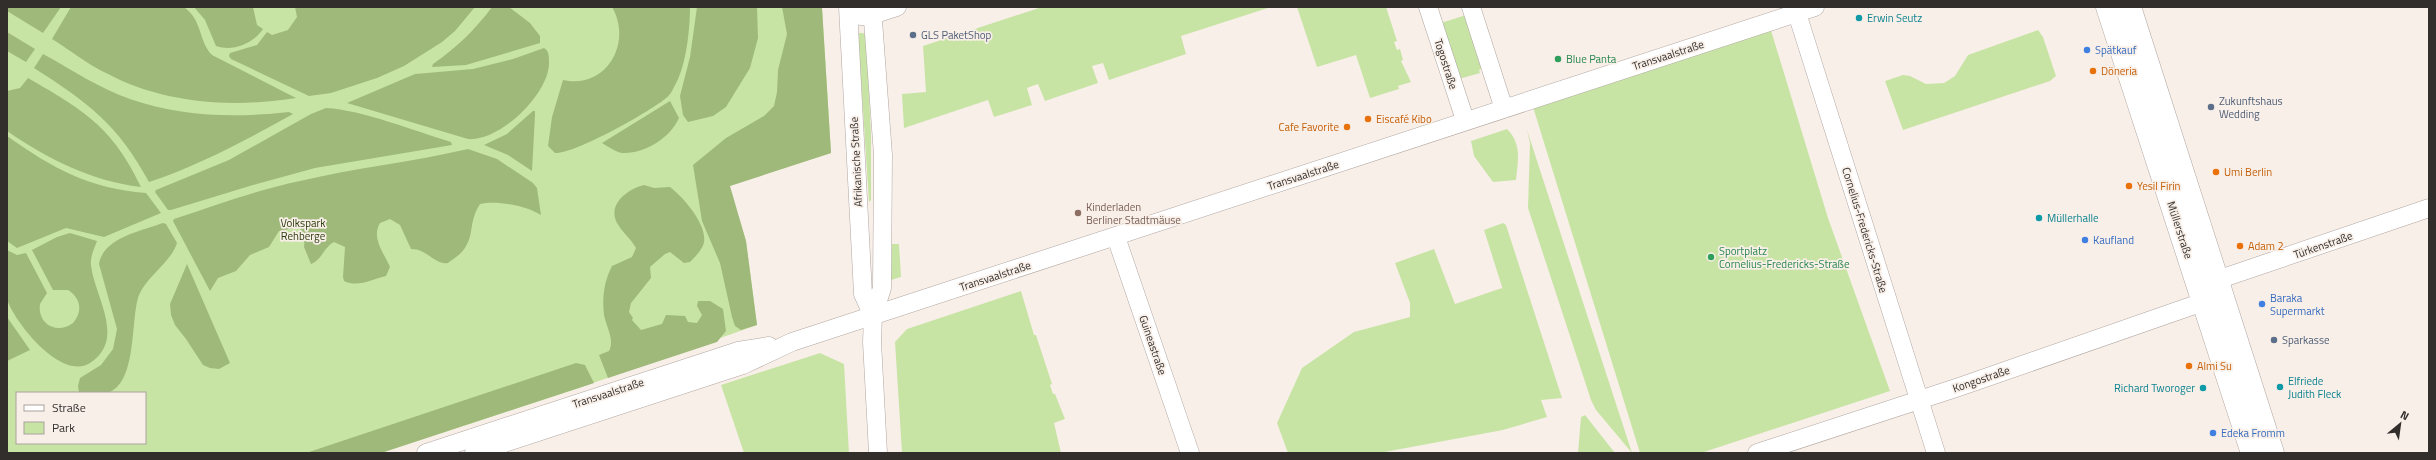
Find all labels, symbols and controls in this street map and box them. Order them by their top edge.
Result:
place label: Erwin Seutz [1867,10,1922,26]
marker: Erwin Seutz [1854,13,1864,23]
place label: GLS PaketShop [921,27,992,43]
marker: GLS PaketShop [908,30,918,40]
street label: Transvaalstraße [1630,36,1706,74]
street label: Togostraße [1430,37,1462,92]
place label: Spätkauf [2095,42,2137,58]
marker: Spätkauf [2082,45,2092,55]
place label: Blue Panta [1566,51,1617,67]
marker: Blue Panta [1553,54,1563,64]
place label: Döneria [2101,63,2138,79]
marker: Döneria [2088,66,2098,76]
place label: Zukunftshaus Wedding [2219,93,2283,122]
marker: Zukunftshaus Wedding [2206,102,2216,112]
place label: Eiscafé Kibo [1376,111,1432,127]
marker: Eiscafé Kibo [1363,114,1373,124]
street label: Afrikanische Straße [846,116,866,207]
place label: Cafe Favorite [1278,119,1339,135]
marker: Cafe Favorite [1342,122,1352,132]
street label: Transvaalstraße [1265,156,1341,194]
place label: Umi Berlin [2224,164,2272,180]
street label: Cornelius-Fredericks-Straße [1838,165,1892,295]
marker: Umi Berlin [2211,167,2221,177]
place label: Yesil Firin [2137,178,2181,194]
marker: Yesil Firin [2124,181,2134,191]
place label: Kinderladen Berliner Stadtmäuse [1086,199,1181,228]
street label: Müllerstraße [2163,199,2197,261]
marker: Kinderladen Berliner Stadtmäuse [1073,208,1083,218]
place label: Müllerhalle [2047,210,2099,226]
marker: Müllerhalle [2034,213,2044,223]
park label: Volkspark Rehberge [280,215,326,244]
street label: Türkenstraße [2291,227,2355,263]
place label: Kaufland [2093,232,2134,248]
marker: Kaufland [2080,235,2090,245]
place label: Adam 2 [2248,238,2284,254]
marker: Adam 2 [2235,241,2245,251]
place label: Sportplatz Cornelius-Fredericks-Straße [1719,243,1850,272]
marker: Sportplatz Cornelius-Fredericks-Straße [1706,252,1716,262]
street label: Transvaalstraße [957,257,1033,295]
place label: Baraka Supermarkt [2270,290,2325,319]
marker: Baraka Supermarkt [2257,299,2267,309]
street label: Guineastraße [1135,313,1171,377]
place label: Sparkasse [2282,332,2330,348]
marker: Sparkasse [2269,335,2279,345]
place label: Almi Su [2197,358,2232,374]
marker: Almi Su [2184,361,2194,371]
street label: Kongostraße [1950,362,2012,396]
place label: Elfriede Judith Fleck [2288,373,2342,402]
street label: Transvaalstraße [570,374,646,412]
place label: Richard Tworoger [2114,380,2195,396]
marker: Elfriede Judith Fleck [2275,382,2285,392]
marker: Richard Tworoger [2198,383,2208,393]
legend [16,392,146,444]
text: Straße [52,398,86,417]
north arrow [2380,404,2420,444]
text: N [2398,406,2412,424]
text: Park [52,418,75,437]
place label: Edeka Fromm [2221,425,2285,441]
marker: Edeka Fromm [2208,428,2218,438]

